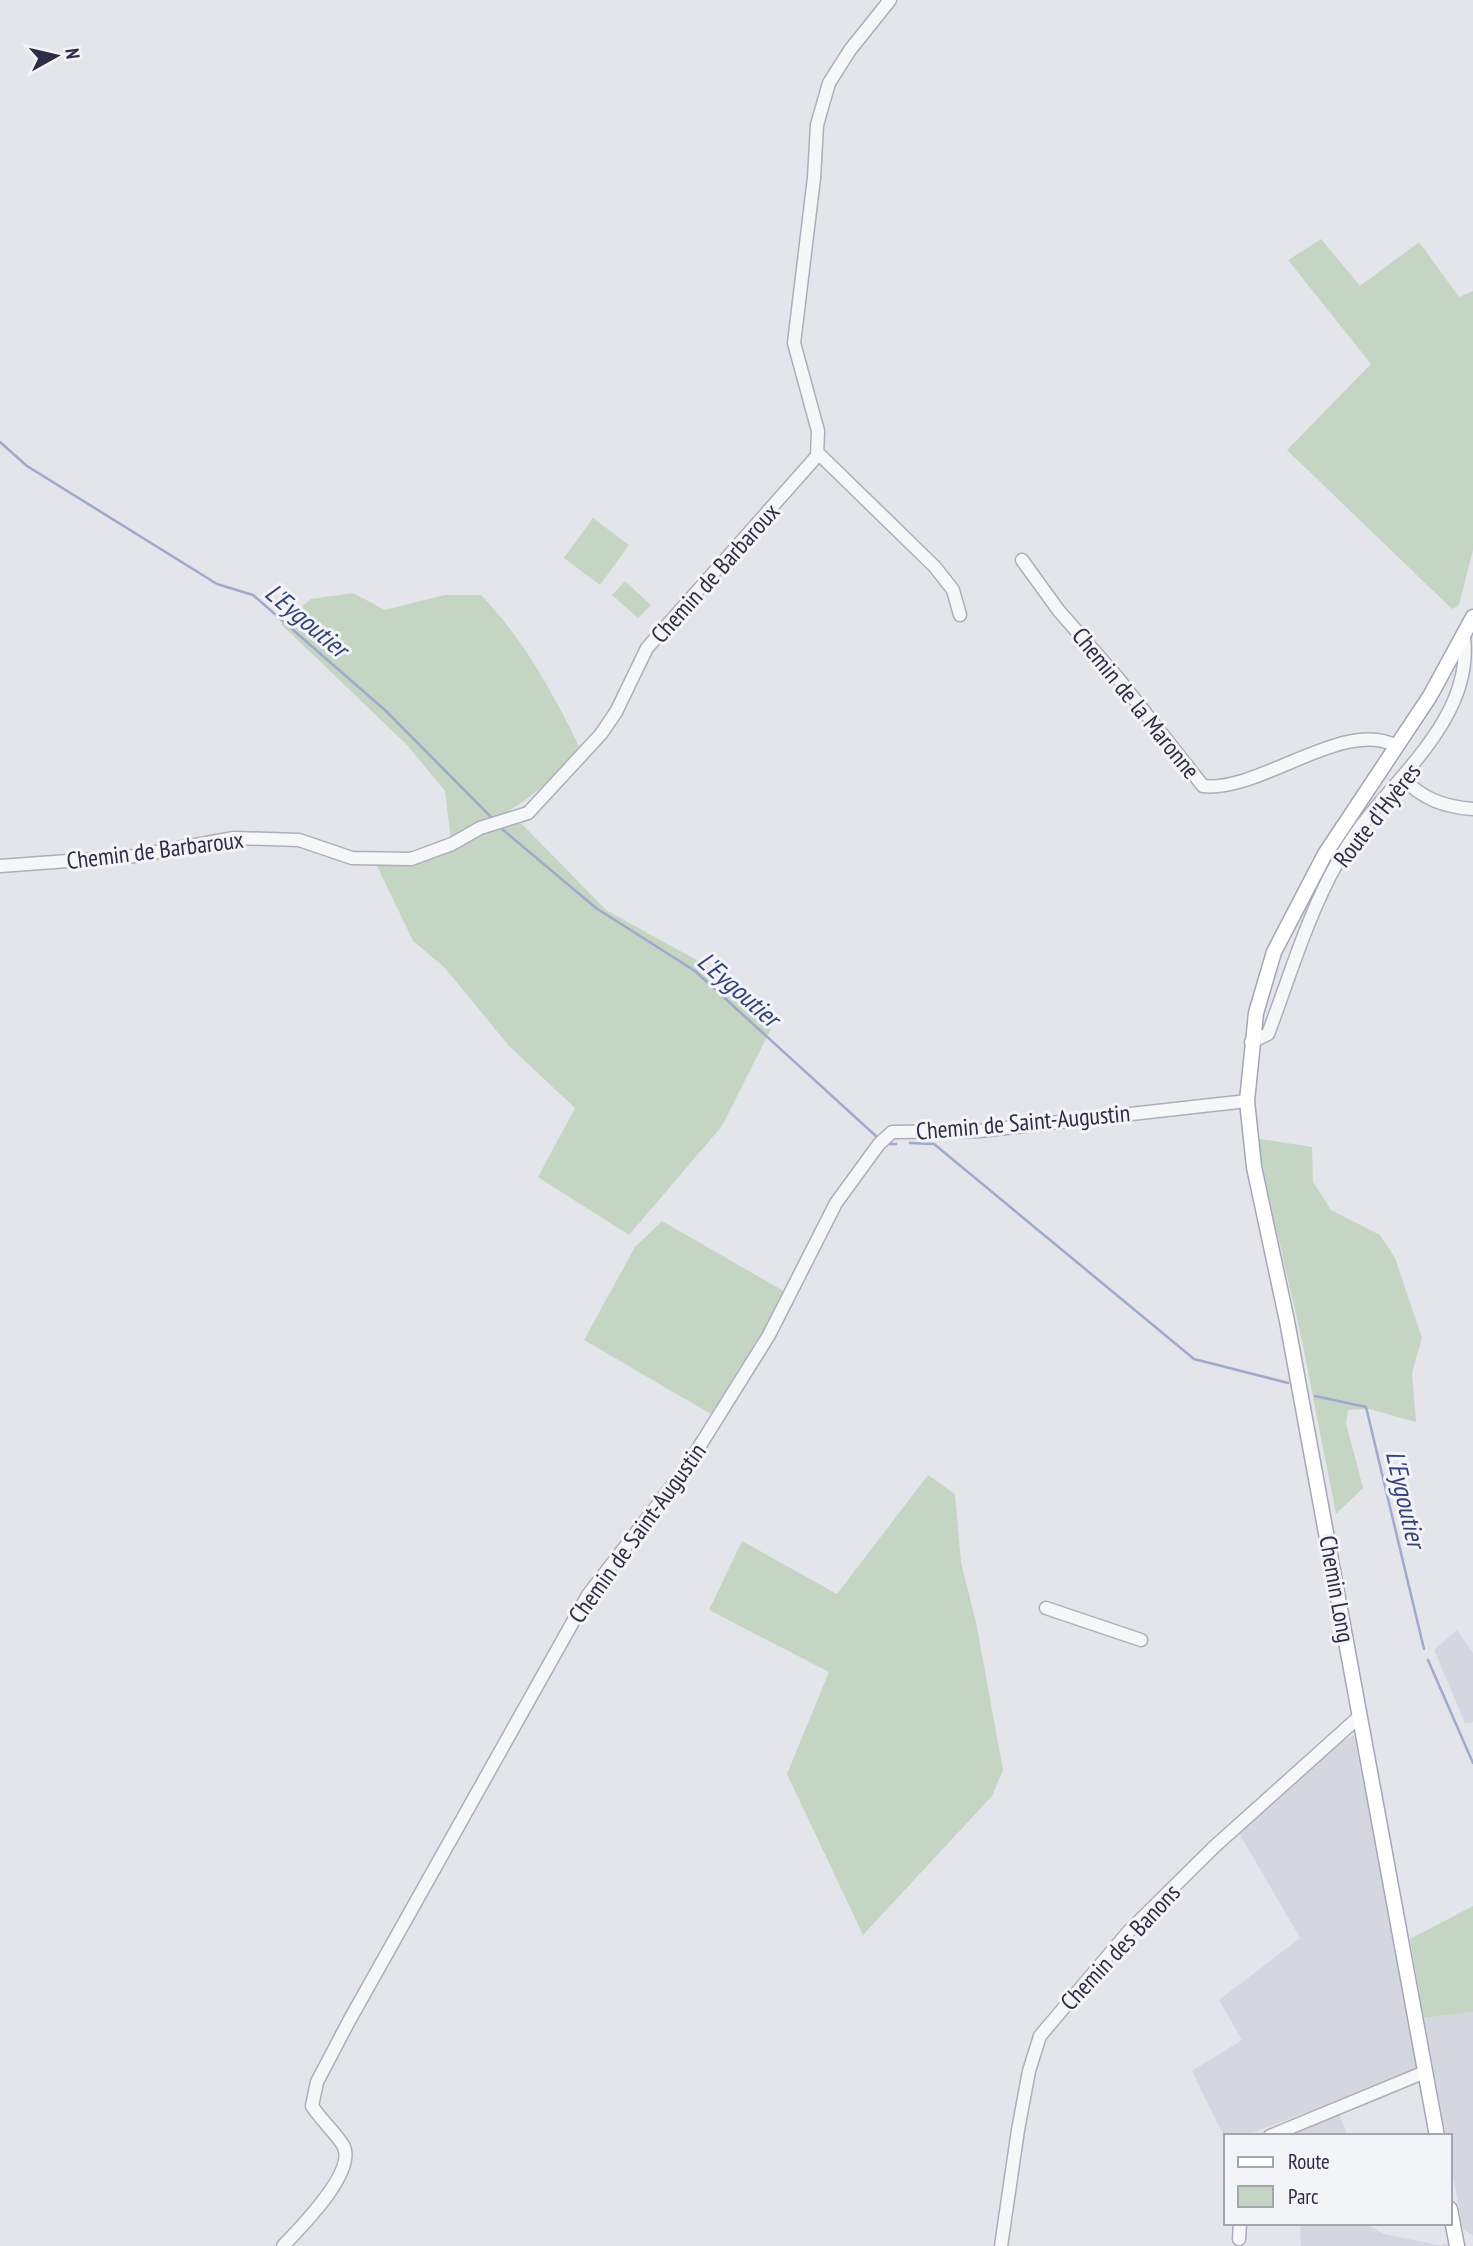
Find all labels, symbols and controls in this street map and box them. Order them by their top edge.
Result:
north arrow [21,21,91,91]
text: N [60,47,85,60]
street label: Chemin de Barbaroux [644,496,786,650]
water label: L'Eygoutier [259,576,358,667]
street label: Chemin de la Maronne [1065,621,1207,785]
street label: Route d'Hyères [1327,757,1427,873]
street label: Chemin de Barbaroux [65,824,245,876]
water label: L'Eygoutier [691,944,790,1036]
street label: Chemin de Saint-Augustin [915,1097,1131,1147]
street label: Chemin de Saint-Augustin [561,1437,713,1629]
water label: L'Eygoutier [1379,1447,1434,1554]
street label: Chemin Long [1312,1533,1362,1645]
street label: Chemin des Banons [1053,1877,1187,2017]
legend [1224,2134,1452,2225]
text: Route [1288,2148,1330,2175]
text: Parc [1288,2183,1319,2210]

